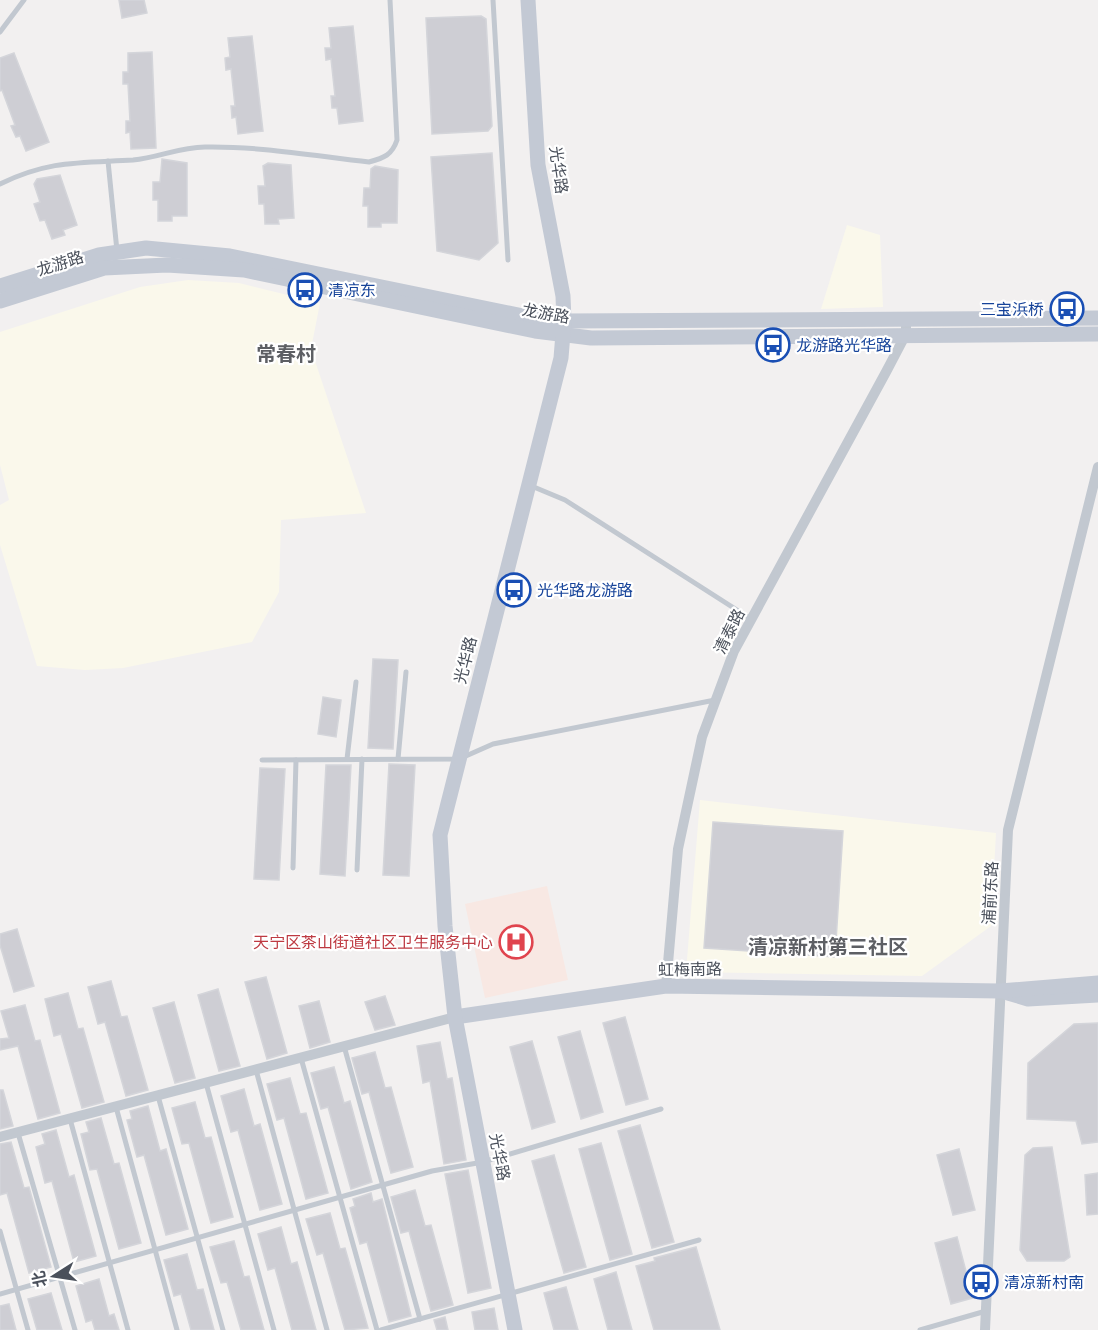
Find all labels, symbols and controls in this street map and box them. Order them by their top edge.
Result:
street label: 光华路 [546,145,571,195]
street label: 龙游路 [34,247,86,280]
bus stop icon: 清凉东 [287,272,323,308]
place label: 清凉东 [328,281,376,300]
bus stop icon: 三宝浜桥 [1049,291,1085,327]
street label: 龙游路 [521,300,571,327]
place label: 三宝浜桥 [980,300,1044,319]
bus stop icon: 龙游路光华路 [755,327,791,363]
place label: 龙游路光华路 [796,336,892,355]
district label: 常春村 [256,342,316,366]
bus stop icon: 光华路龙游路 [496,572,532,608]
place label: 光华路龙游路 [537,581,633,600]
street label: 清泰路 [710,605,749,657]
street label: 光华路 [450,635,481,686]
street label: 浦前东路 [979,861,1002,925]
hospital icon: 天宁区茶山街道社区卫生服务中心 [498,924,534,960]
place label: 天宁区茶山街道社区卫生服务中心 [253,933,493,952]
district label: 清凉新村第三社区 [748,935,908,959]
street label: 虹梅南路 [658,959,722,980]
street label: 光华路 [486,1132,513,1182]
north arrow [24,1246,84,1306]
bus stop icon: 清凉新村南 [963,1264,999,1300]
text: 北 [29,1269,51,1289]
place label: 清凉新村南 [1004,1273,1084,1292]

